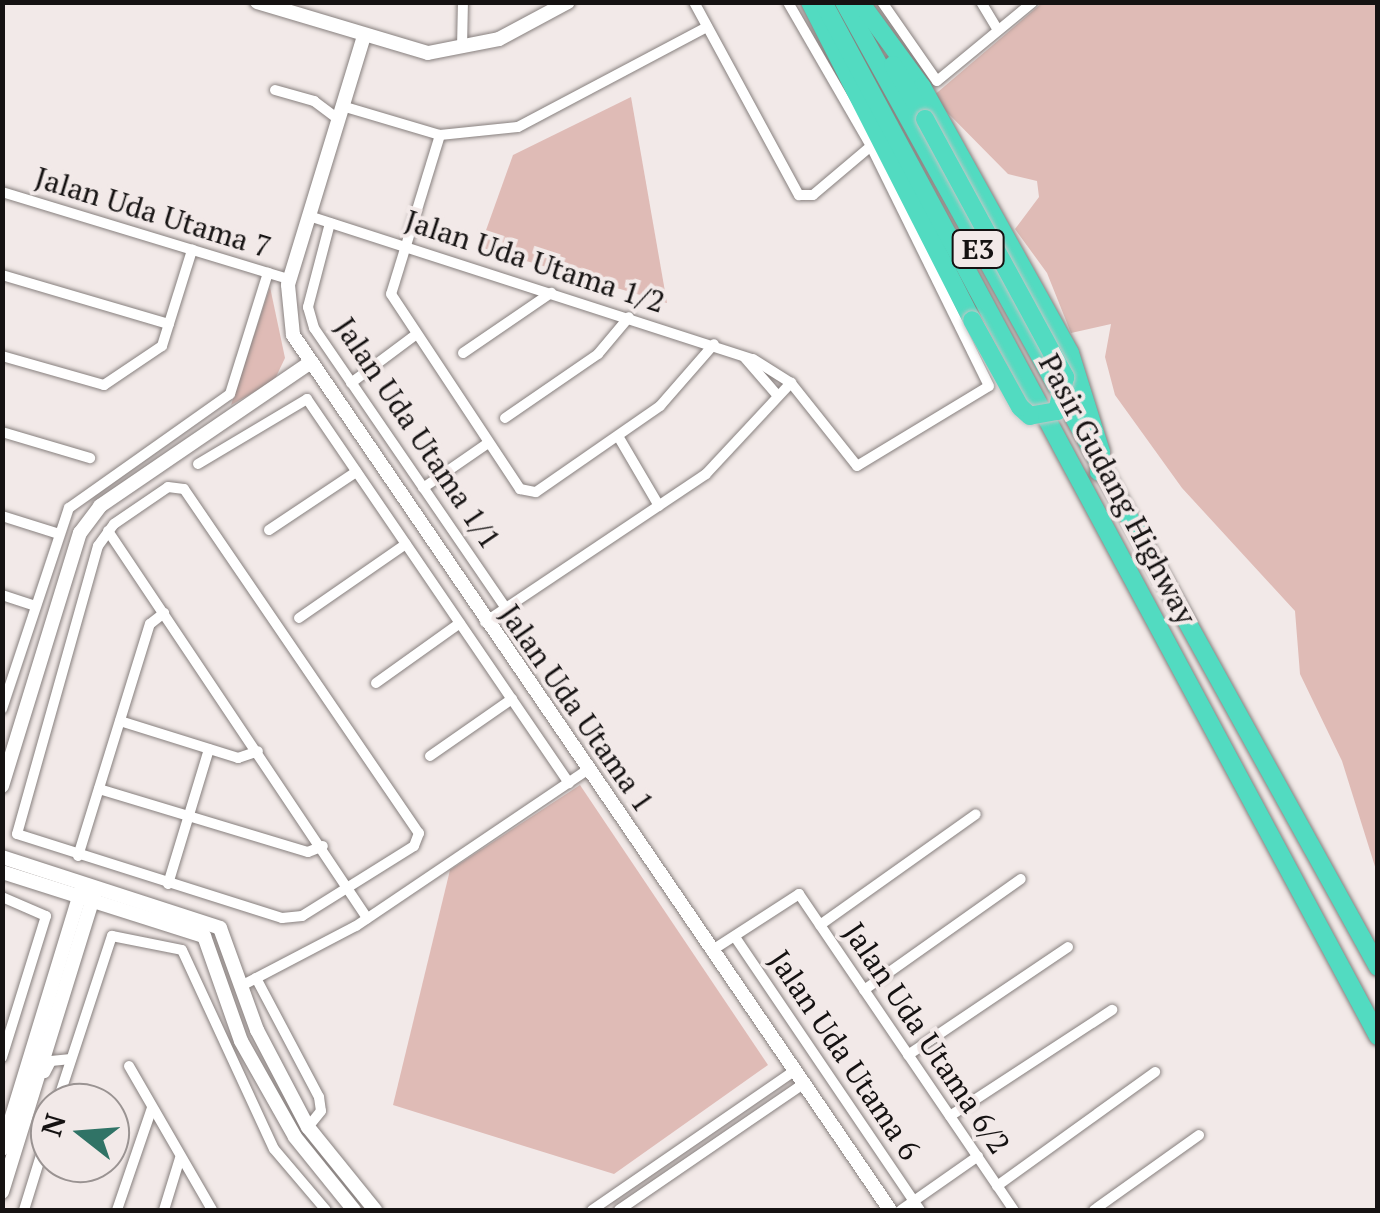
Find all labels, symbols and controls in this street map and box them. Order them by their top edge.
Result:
street label: Jalan Uda Utama 7 [31,159,275,265]
street label: Jalan Uda Utama 1/2 [401,202,669,320]
road number: E3 [950,226,1006,272]
street label: Jalan Uda Utama 1/1 [327,311,509,555]
street label: Pasir Gudang Highway [1032,348,1204,630]
street label: Jalan Uda Utama 1 [492,597,662,819]
street label: Jalan Uda Utama 6/2 [836,916,1018,1160]
street label: Jalan Uda Utama 6 [762,944,928,1166]
north arrow [30,1083,130,1183]
text: N [32,1109,74,1140]

